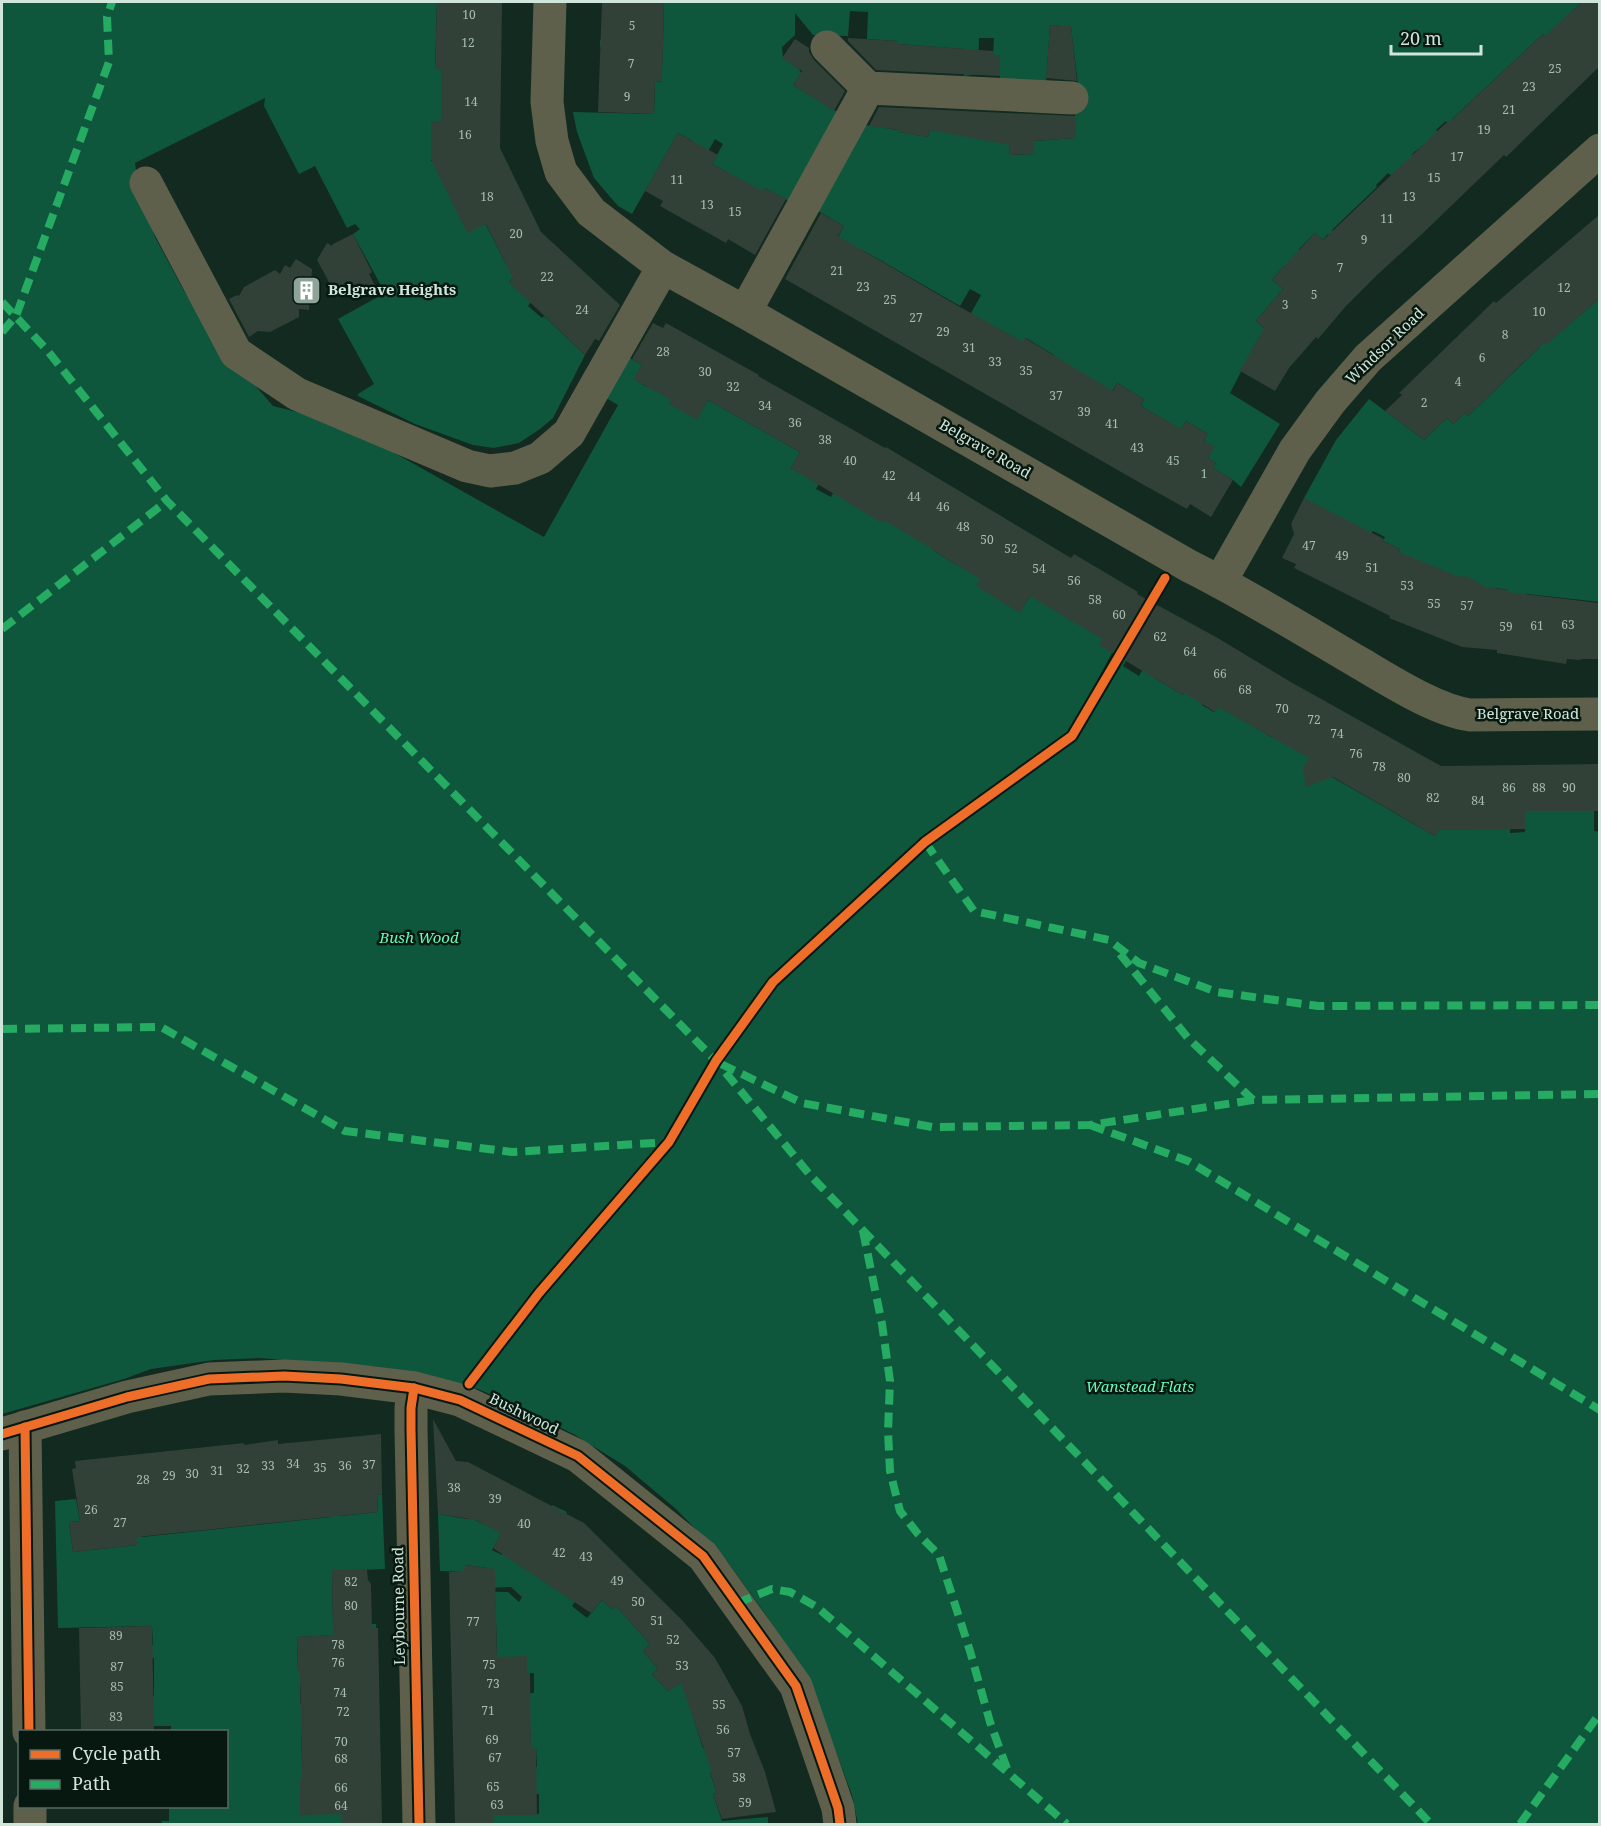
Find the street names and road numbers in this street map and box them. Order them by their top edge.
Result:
street label: Windsor Road [1341,303,1428,388]
street label: Belgrave Road [936,414,1035,482]
street label: Belgrave Road [1477,703,1579,723]
street label: Bushwood [486,1388,563,1439]
street label: Leybourne Road [387,1547,409,1665]

